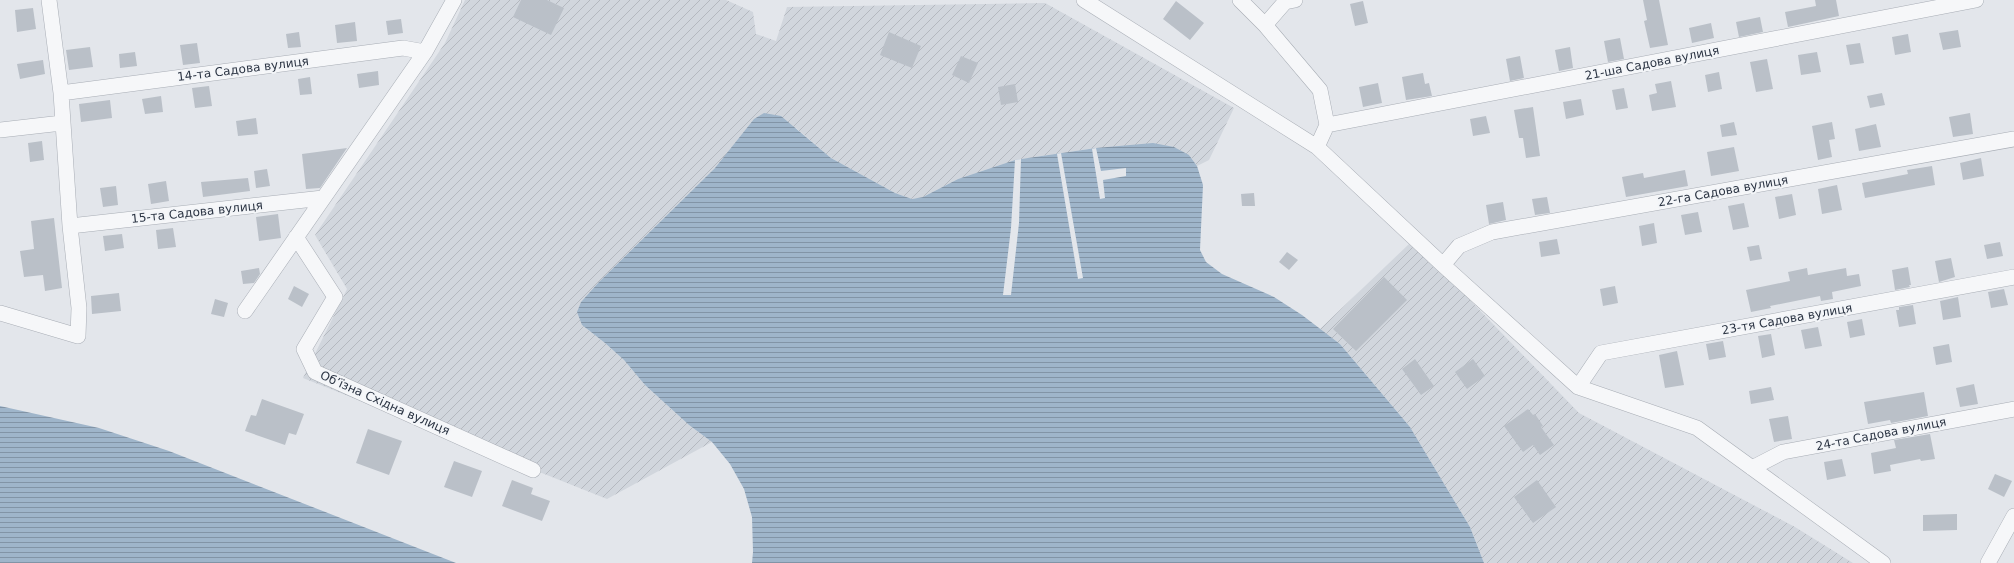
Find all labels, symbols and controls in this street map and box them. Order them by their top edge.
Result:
street label: 21-ша Садова вулиця [1584,43,1720,83]
street label: 14-та Садова вулиця [176,54,310,84]
street label: 22-га Садова вулиця [1657,173,1789,209]
street label: 15-та Садова вулиця [130,198,264,226]
street label: 23-тя Садова вулиця [1721,301,1853,337]
street label: Обʼїзна Східна вулиця [318,368,452,438]
street label: 24-та Садова вулиця [1815,414,1947,454]

